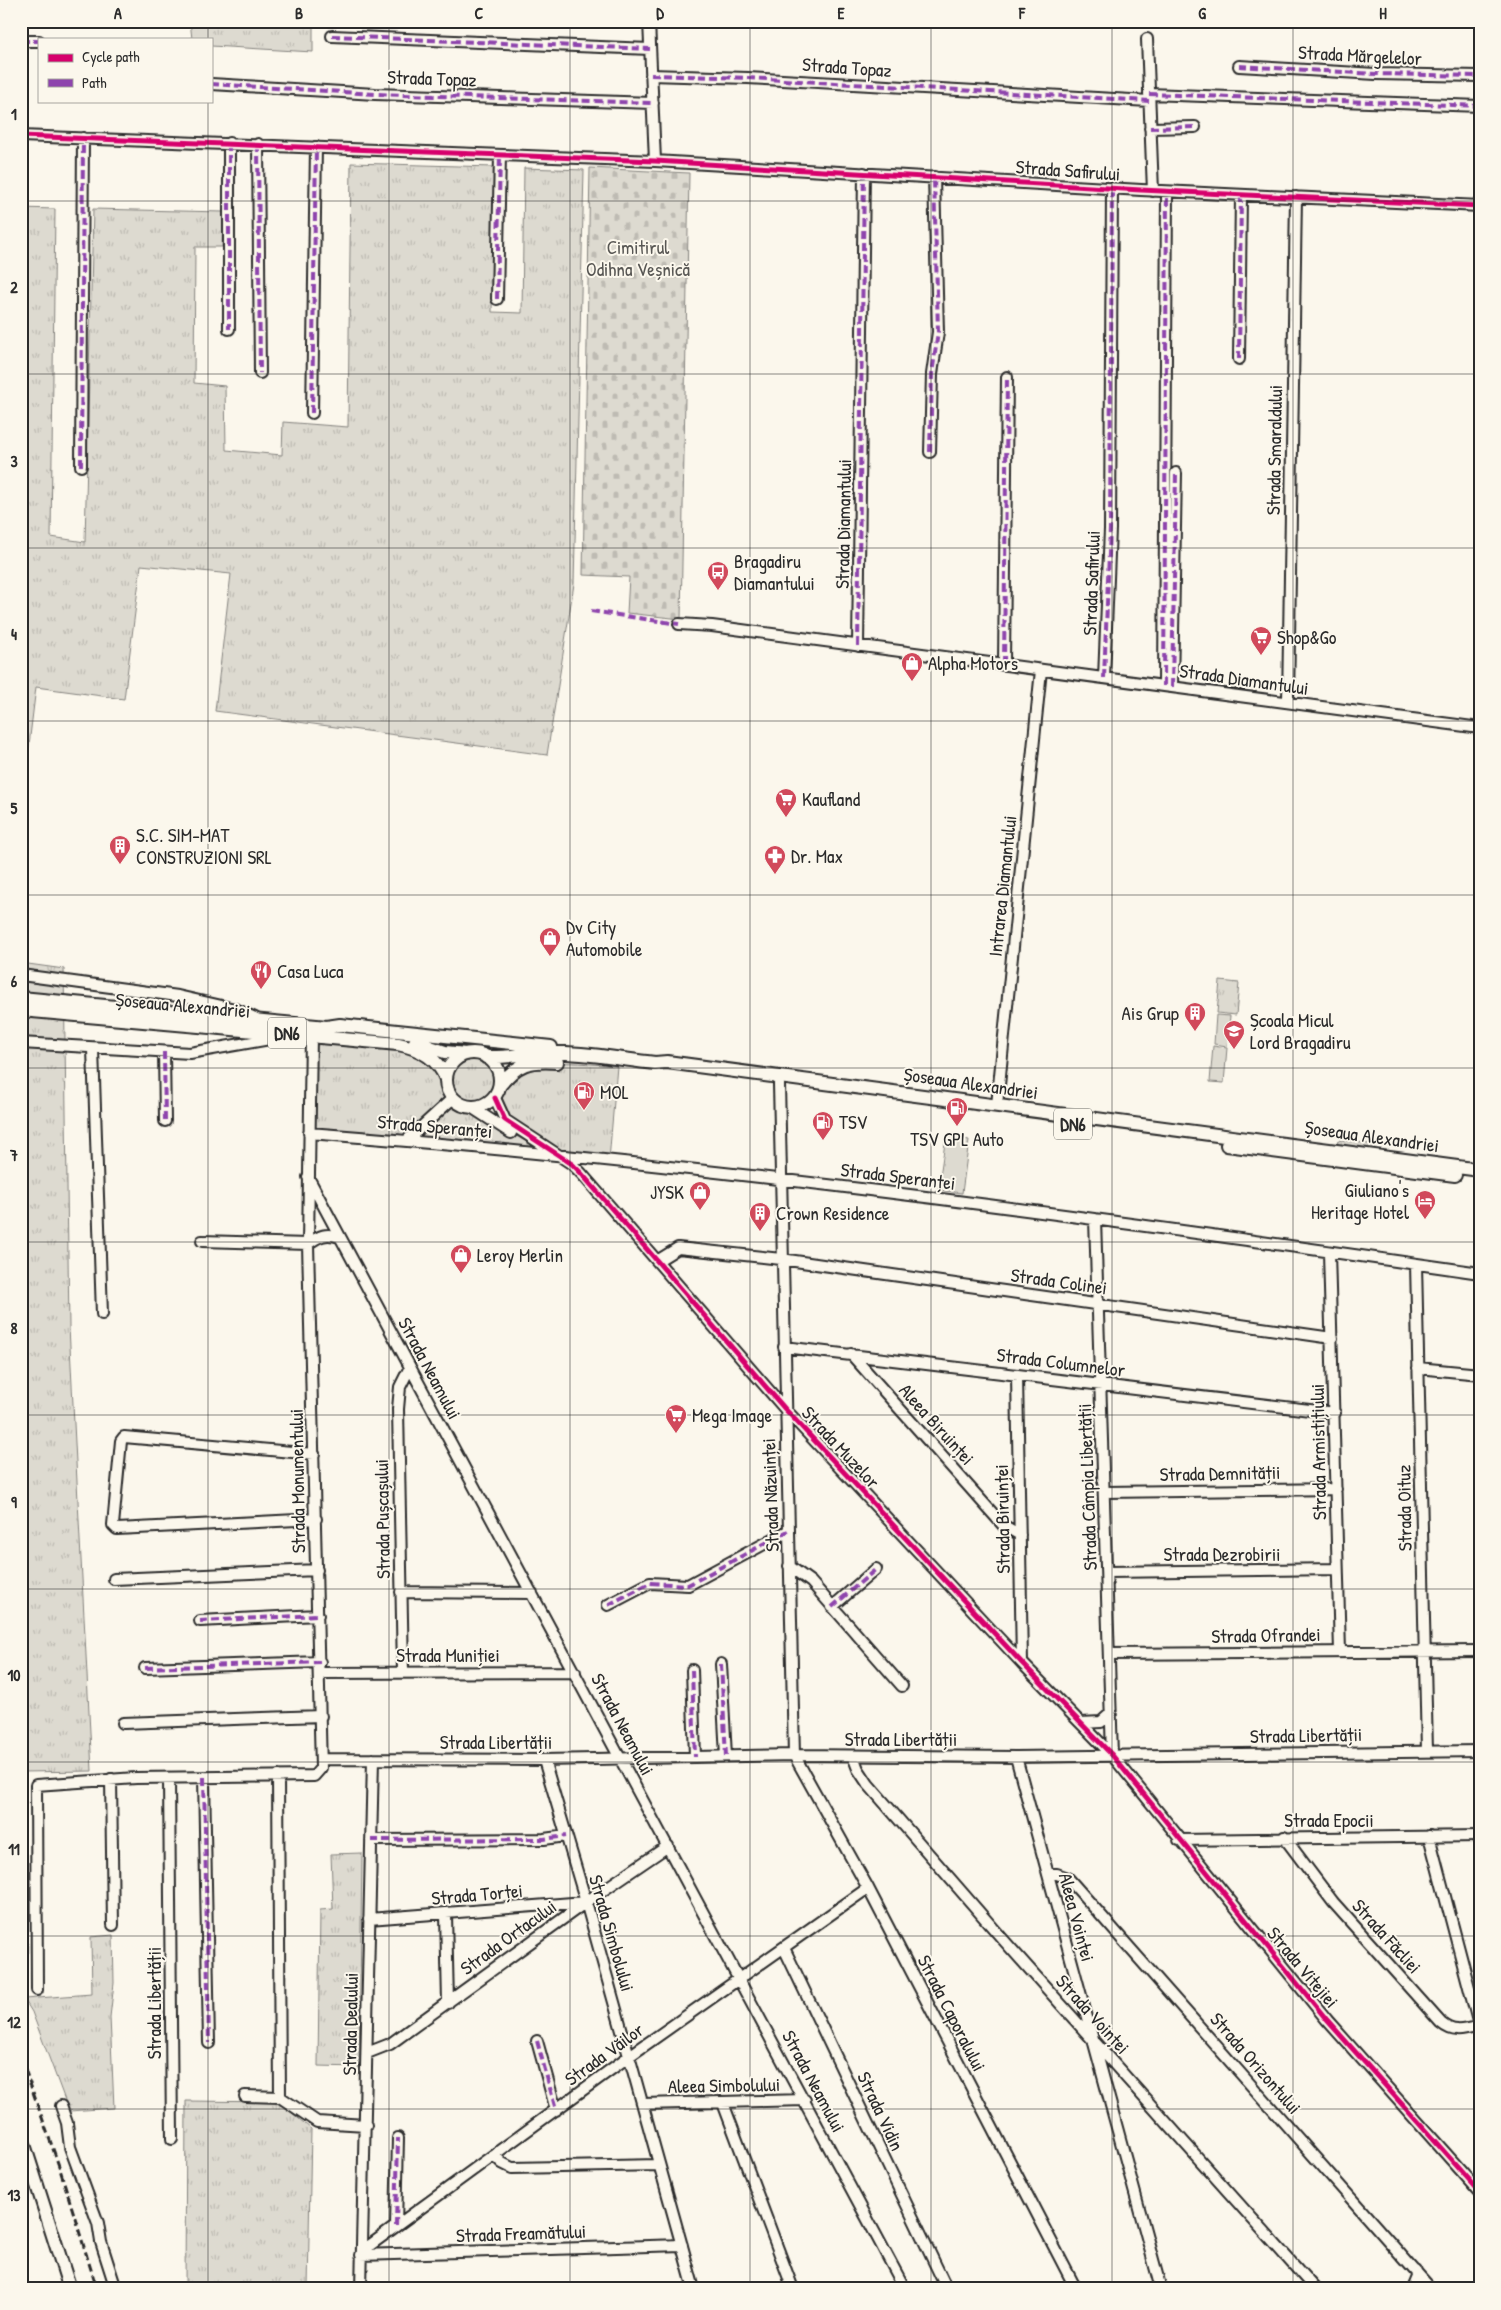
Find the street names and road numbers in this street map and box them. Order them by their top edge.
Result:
street label: Strada Mărgelelor [1297,39,1423,71]
street label: Strada Topaz [801,51,893,83]
street label: Strada Topaz [387,63,477,93]
street label: Strada Safirului [1015,153,1121,187]
street label: Strada Smaraldului [1260,385,1288,515]
street label: Strada Diamantului [829,459,857,589]
street label: Strada Safirului [1076,530,1106,636]
street label: Strada Diamantului [1178,657,1310,701]
street label: Intrarea Diamantului [982,814,1022,958]
street label: Șoseaua Alexandriei [114,986,252,1024]
road number: DN6 [268,1018,306,1048]
street label: Șoseaua Alexandriei [902,1061,1040,1105]
street label: Strada Speranței [376,1108,494,1144]
road number: DN6 [1054,1108,1092,1140]
street label: Șoseaua Alexandriei [1303,1114,1441,1158]
street label: Strada Speranței [839,1156,957,1196]
street label: Strada Colinei [1009,1261,1109,1301]
street label: Strada Neamului [392,1313,468,1423]
street label: Strada Columnelor [995,1341,1127,1383]
street label: Aleea Biruinței [893,1378,981,1470]
street label: Strada Armistițiului [1304,1384,1332,1520]
street label: Strada Muzelor [796,1400,886,1494]
street label: Strada Câmpia Libertății [1071,1403,1103,1571]
street label: Strada Monumentului [283,1409,311,1553]
street label: Strada Năzuinței [755,1438,785,1552]
street label: Strada Pușcașului [368,1459,396,1579]
street label: Strada Demnității [1159,1459,1281,1487]
street label: Strada Biruinței [988,1464,1016,1574]
street label: Strada Oituz [1390,1465,1418,1551]
street label: Strada Dezrobirii [1164,1541,1280,1567]
street label: Strada Ofrandei [1211,1621,1321,1649]
street label: Strada Muniției [396,1642,500,1668]
street label: Strada Neamului [585,1669,661,1779]
street label: Strada Libertății [1250,1721,1362,1749]
street label: Strada Libertății [845,1726,957,1752]
street label: Strada Libertății [440,1729,552,1755]
street label: Strada Epocii [1284,1807,1374,1833]
street label: Aleea Voinței [1053,1870,1101,1964]
street label: Strada Simbolului [583,1872,641,1994]
street label: Strada Torței [430,1877,524,1911]
street label: Strada Ortacului [455,1893,561,1981]
street label: Strada Făcliei [1346,1893,1428,1979]
street label: Strada Vitejiei [1261,1921,1345,2013]
street label: Strada Libertății [141,1947,167,2059]
street label: Strada Caporalului [912,1950,992,2076]
street label: Strada Voinței [1050,1969,1136,2059]
street label: Strada Dealului [336,1972,364,2076]
street label: Strada Orizontului [1205,2007,1307,2119]
street label: Strada Văilor [559,2016,649,2091]
street label: Strada Neamului [776,2026,852,2136]
street label: Strada Vidin [851,2067,911,2155]
street label: Aleea Simbolului [668,2071,780,2099]
street label: Strada Freamătului [456,2218,586,2248]

